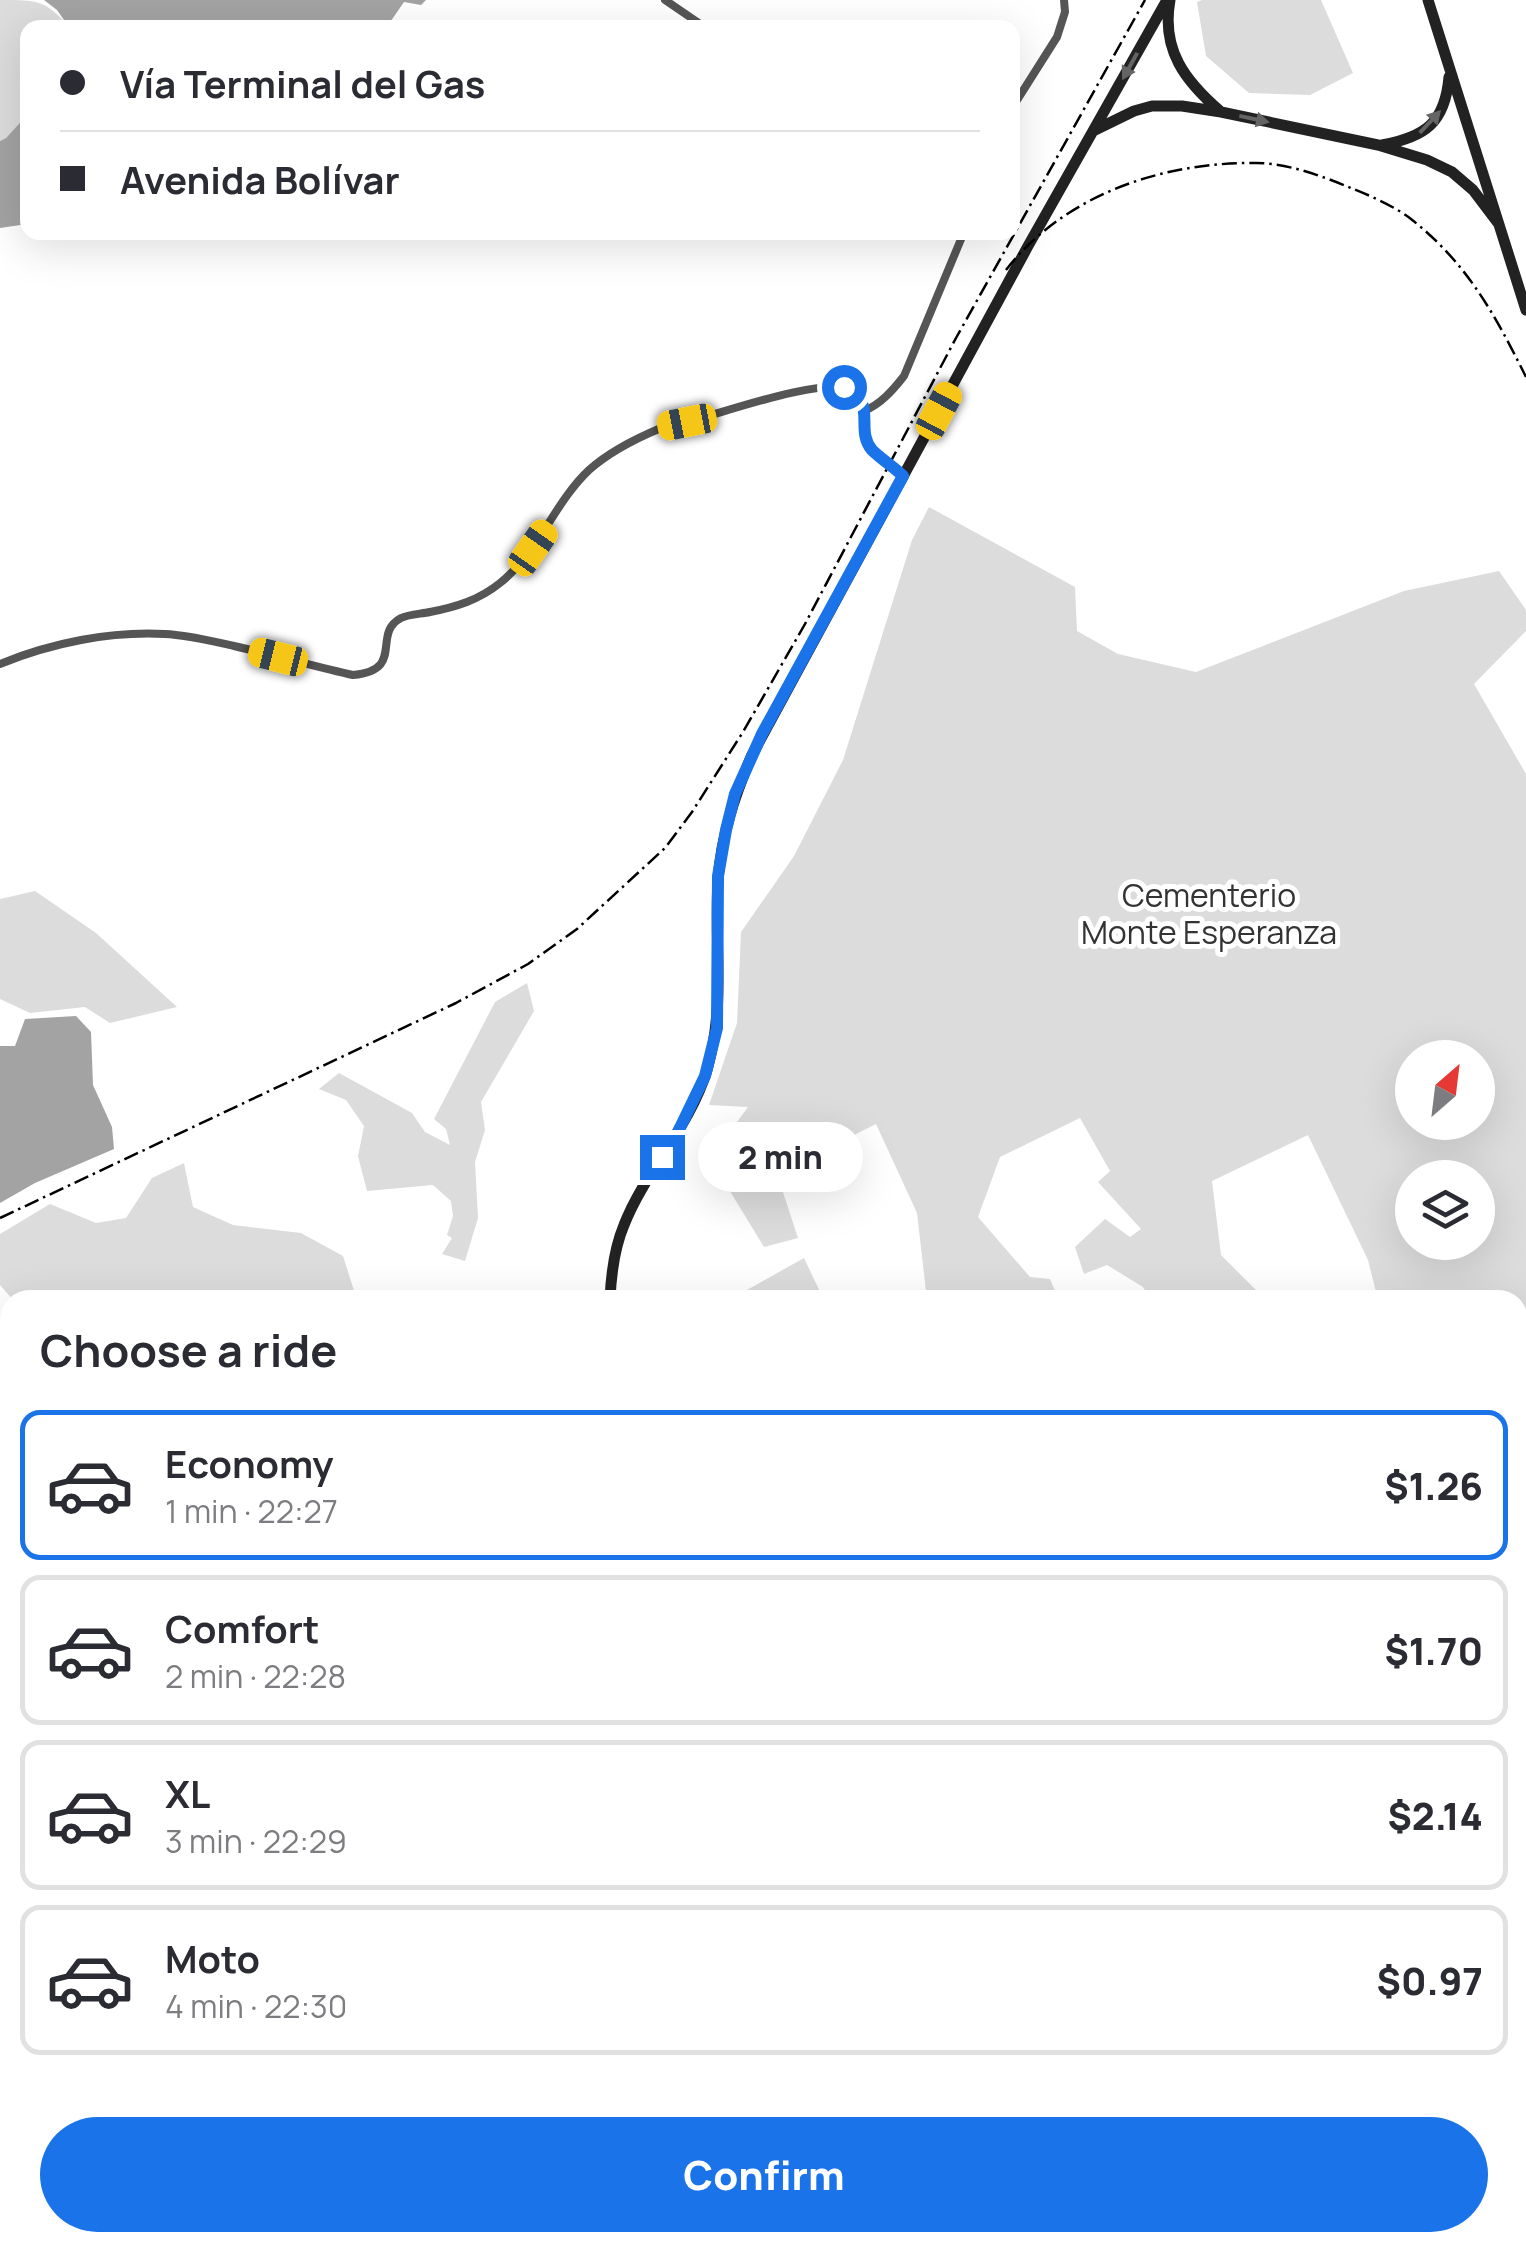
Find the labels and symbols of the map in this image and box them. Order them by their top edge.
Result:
one-way arrow [1121,51,1138,80]
one-way arrow [1419,111,1442,135]
one-way arrow [1238,112,1269,128]
route start [822,365,867,410]
car [912,377,966,445]
car [655,402,719,442]
car [504,515,562,581]
car [245,635,311,679]
park label: Cementerio Monte Esperanza [1081,873,1337,954]
north arrow [1395,1040,1495,1140]
callout: 2 min [697,1122,862,1192]
route end [640,1135,685,1180]

